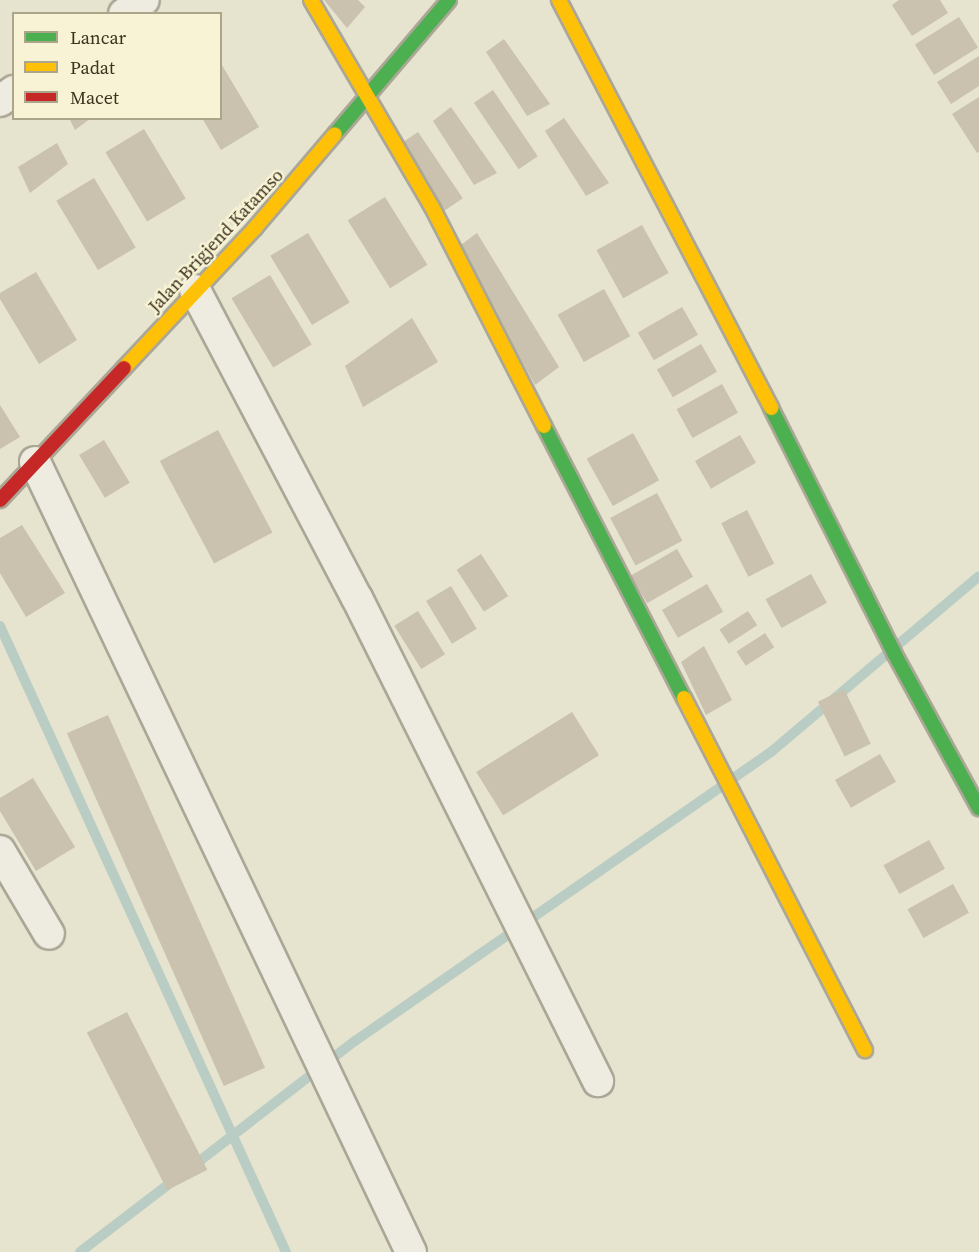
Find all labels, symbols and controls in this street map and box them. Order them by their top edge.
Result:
legend [12,12,222,120]
text: Lancar [70,25,126,50]
text: Padat [70,55,115,80]
text: Macet [70,85,119,110]
street label: Jalan Brigjend Katamso [144,165,288,317]

